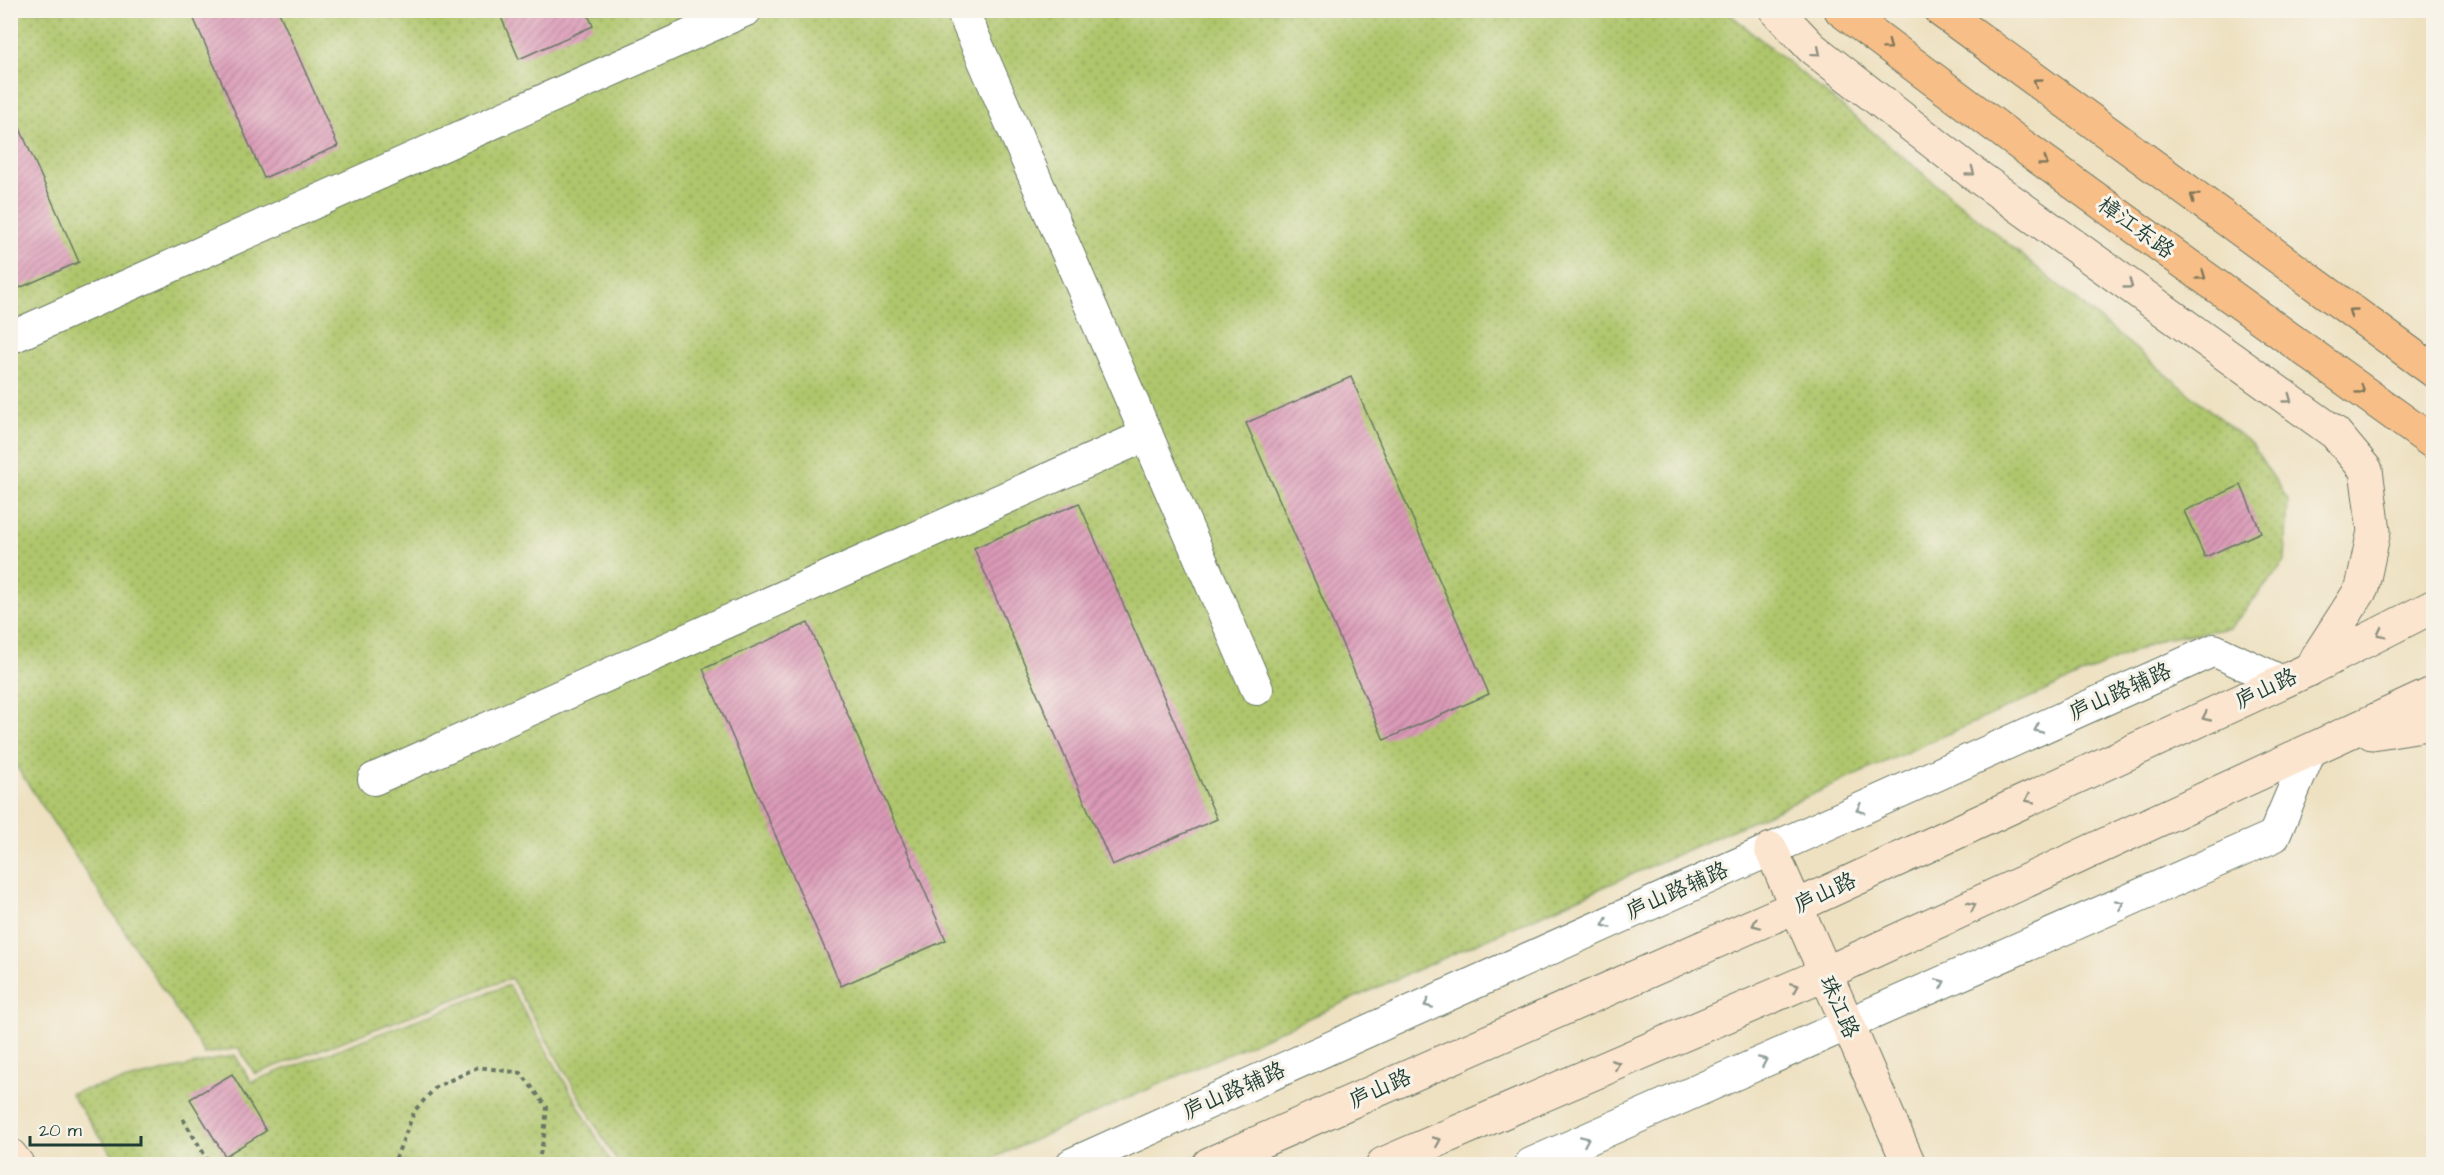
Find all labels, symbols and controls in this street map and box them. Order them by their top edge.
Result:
one-way arrow [1881,38,1892,49]
one-way arrow [1810,44,1821,55]
one-way arrow [2033,78,2044,89]
one-way arrow [2038,155,2049,166]
one-way arrow [1964,165,1975,176]
street label: 樟江东路 [2091,190,2181,266]
one-way arrow [2190,193,2201,204]
one-way arrow [2196,269,2207,280]
one-way arrow [2123,278,2134,289]
one-way arrow [2348,308,2359,319]
one-way arrow [2354,383,2365,394]
one-way arrow [2281,392,2292,403]
one-way arrow [2377,626,2388,637]
street label: 庐山路辅路 [2063,655,2177,729]
street label: 庐山路 [2230,661,2302,717]
one-way arrow [2201,710,2212,722]
one-way arrow [2033,722,2044,734]
one-way arrow [2024,791,2035,803]
one-way arrow [1856,802,1867,814]
street label: 庐山路辅路 [1620,854,1734,928]
street label: 庐山路 [1789,865,1861,921]
one-way arrow [2113,899,2124,911]
one-way arrow [1966,901,1977,913]
one-way arrow [1601,916,1612,928]
one-way arrow [1751,917,1762,929]
street label: 珠江路 [1811,971,1867,1043]
one-way arrow [1935,978,1946,990]
one-way arrow [1788,982,1799,994]
one-way arrow [1423,996,1434,1008]
street label: 庐山路辅路 [1177,1054,1291,1128]
one-way arrow [1756,1056,1767,1068]
one-way arrow [1609,1059,1620,1071]
street label: 庐山路 [1344,1061,1416,1117]
scale bar [30,1109,141,1147]
text: 20 m [39,1118,82,1143]
one-way arrow [1430,1136,1441,1148]
one-way arrow [1578,1136,1589,1148]

